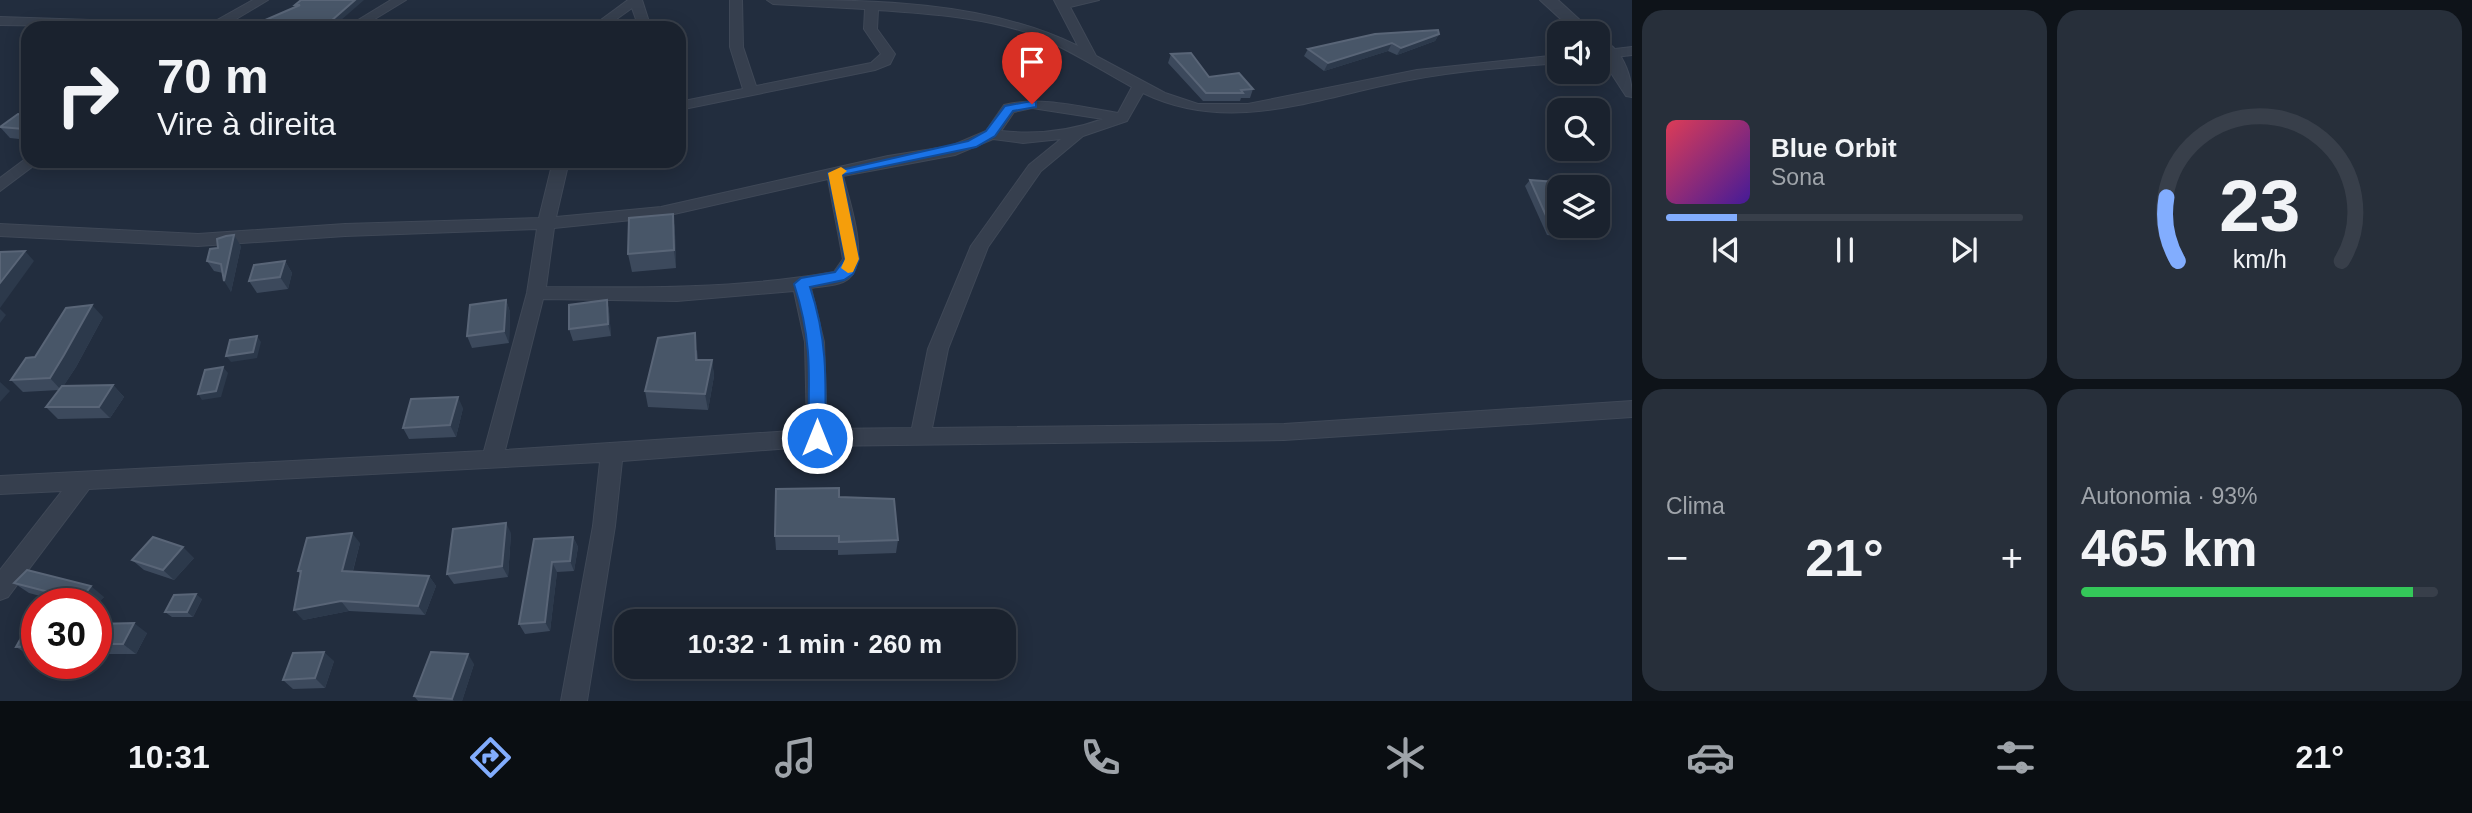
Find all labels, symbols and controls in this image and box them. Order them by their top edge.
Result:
map controls [1547,21,1610,238]
button: sound [1547,21,1610,84]
pin [1002,32,1062,104]
icon: arrive [1013,43,1051,81]
icon: right [42,49,133,140]
text: 70 m [157,49,269,103]
button: search [1547,98,1610,161]
text: Vire à direita [157,106,336,142]
text: Blue Orbit [1771,133,1897,163]
text: Sona [1771,164,1825,190]
text: 23 [2219,165,2300,246]
button: layers [1547,175,1610,238]
icon: previous [1707,231,1745,269]
icon: pause [1826,231,1864,269]
icon: next [1945,231,1983,269]
text: km/h [2232,245,2287,273]
position arrow [780,401,854,475]
text: Autonomia · 93% [2081,483,2257,509]
text: Clima [1666,493,1725,519]
text: 465 km [2081,519,2257,577]
text: 21° [1805,529,1884,587]
text: − [1666,537,1688,579]
text: + [2001,537,2023,579]
speed limit sign: 30 [21,588,112,679]
text: 10:32 · 1 min · 260 m [688,629,942,659]
icon: directions [466,733,515,782]
icon: music [771,733,820,782]
icon: phone [1076,733,1125,782]
icon: climate [1381,733,1430,782]
icon: car [1686,733,1735,782]
icon: filters [1991,733,2040,782]
text: 10:31 [128,739,210,775]
text: 21° [2296,739,2344,775]

